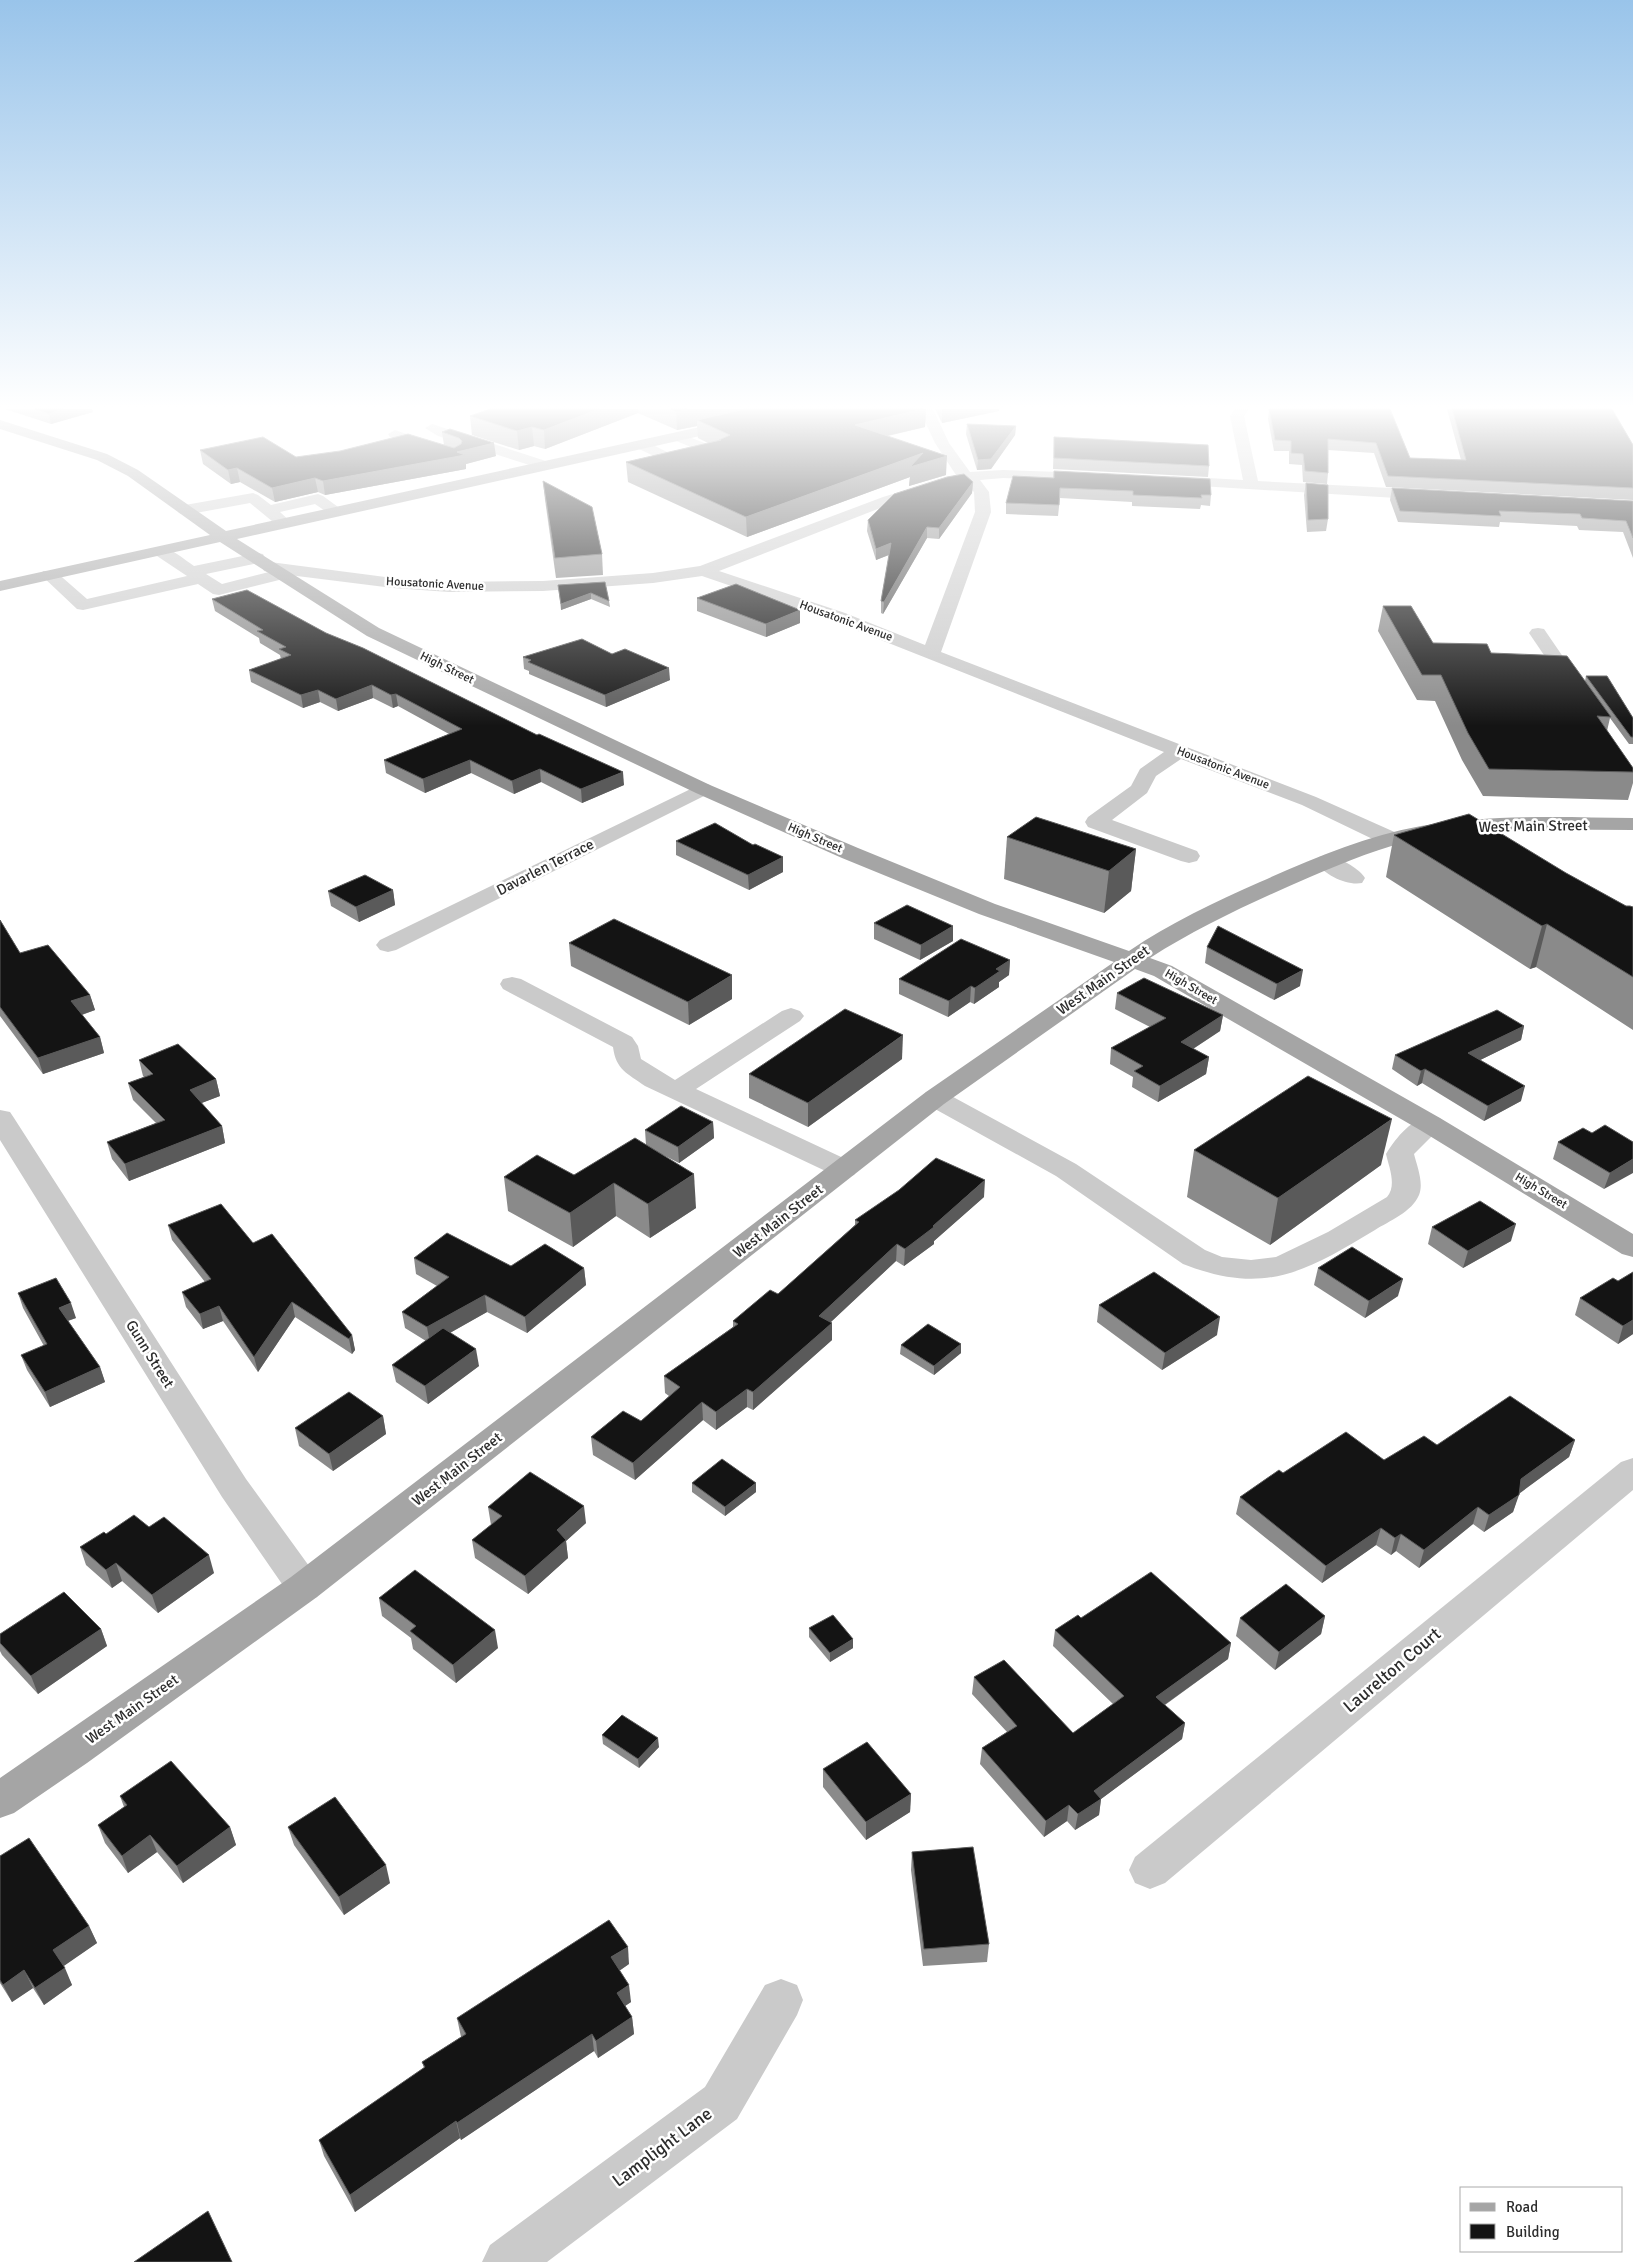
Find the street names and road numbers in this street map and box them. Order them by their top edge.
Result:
street label: Housatonic Avenue [386,574,484,594]
street label: Housatonic Avenue [797,597,895,645]
street label: High Street [418,649,476,687]
street label: Housatonic Avenue [1175,743,1271,793]
street label: West Main Street [1478,816,1588,836]
street label: High Street [785,820,845,856]
street label: Davarlen Terrace [493,835,597,899]
street label: West Main Street [1053,941,1153,1019]
street label: High Street [1162,966,1220,1008]
street label: High Street [1512,1170,1570,1212]
street label: West Main Street [729,1180,827,1262]
street label: Gunn Street [122,1317,178,1391]
street label: West Main Street [408,1428,506,1510]
street label: Laurelton Court [1339,1623,1445,1717]
street label: West Main Street [82,1670,182,1748]
street label: Lamplight Lane [608,2102,716,2192]

